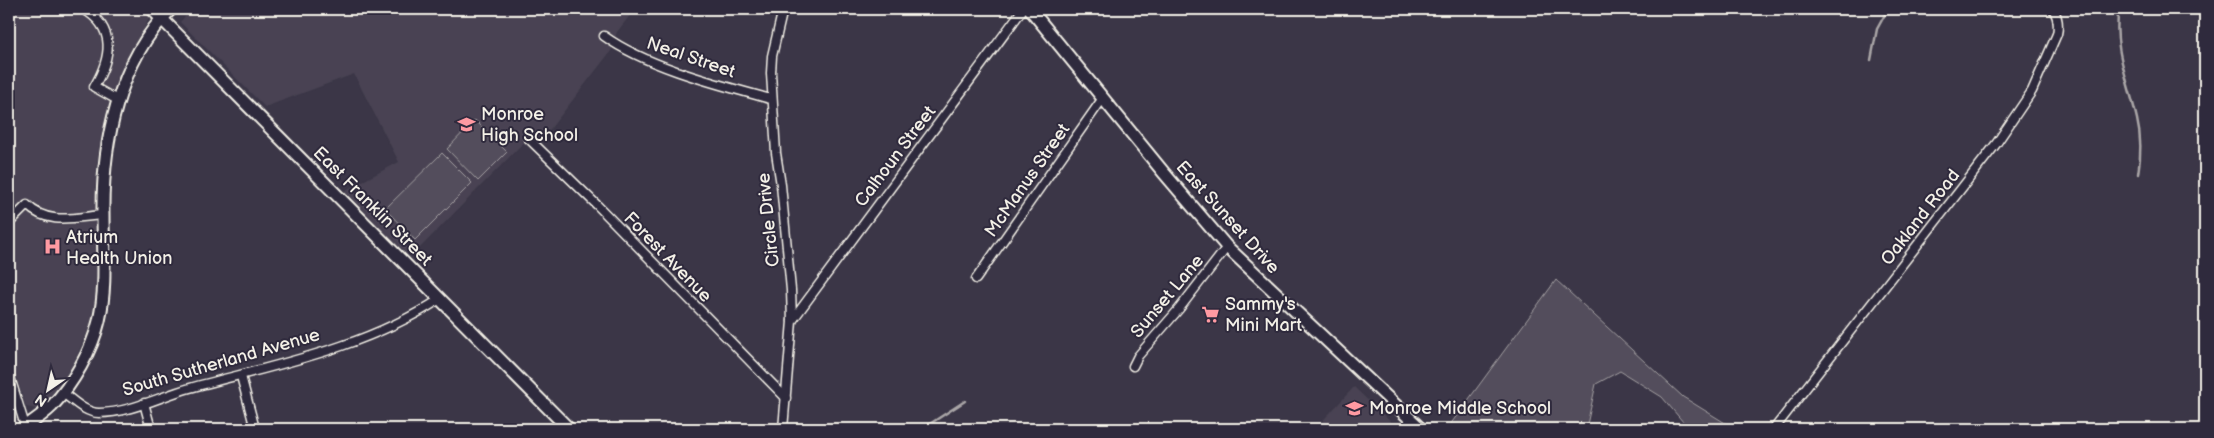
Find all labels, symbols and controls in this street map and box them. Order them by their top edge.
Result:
street label: Neal Street [644,33,738,83]
street label: Calhoun Street [851,101,941,211]
place label: Monroe High School [481,104,578,146]
school or university icon: Monroe High School [457,114,477,134]
street label: McManus Street [980,119,1075,241]
street label: East Franklin Street [309,142,437,271]
street label: East Sunset Drive [1172,157,1284,278]
street label: Oakland Road [1877,165,1964,269]
street label: Circle Drive [753,172,784,268]
street label: Forest Avenue [619,208,716,307]
place label: Atrium Health Union [66,227,172,269]
hospital icon: Atrium Health Union [42,237,62,257]
street label: Sunset Lane [1127,250,1208,342]
place label: Sammy's Mini Mart [1225,294,1302,336]
supermarket icon: Sammy's Mini Mart [1201,304,1221,324]
street label: South Sutherland Avenue [120,324,323,401]
north arrow [22,366,72,416]
text: N [32,390,50,410]
school or university icon: Monroe Middle School [1345,398,1365,418]
place label: Monroe Middle School [1369,398,1551,419]

